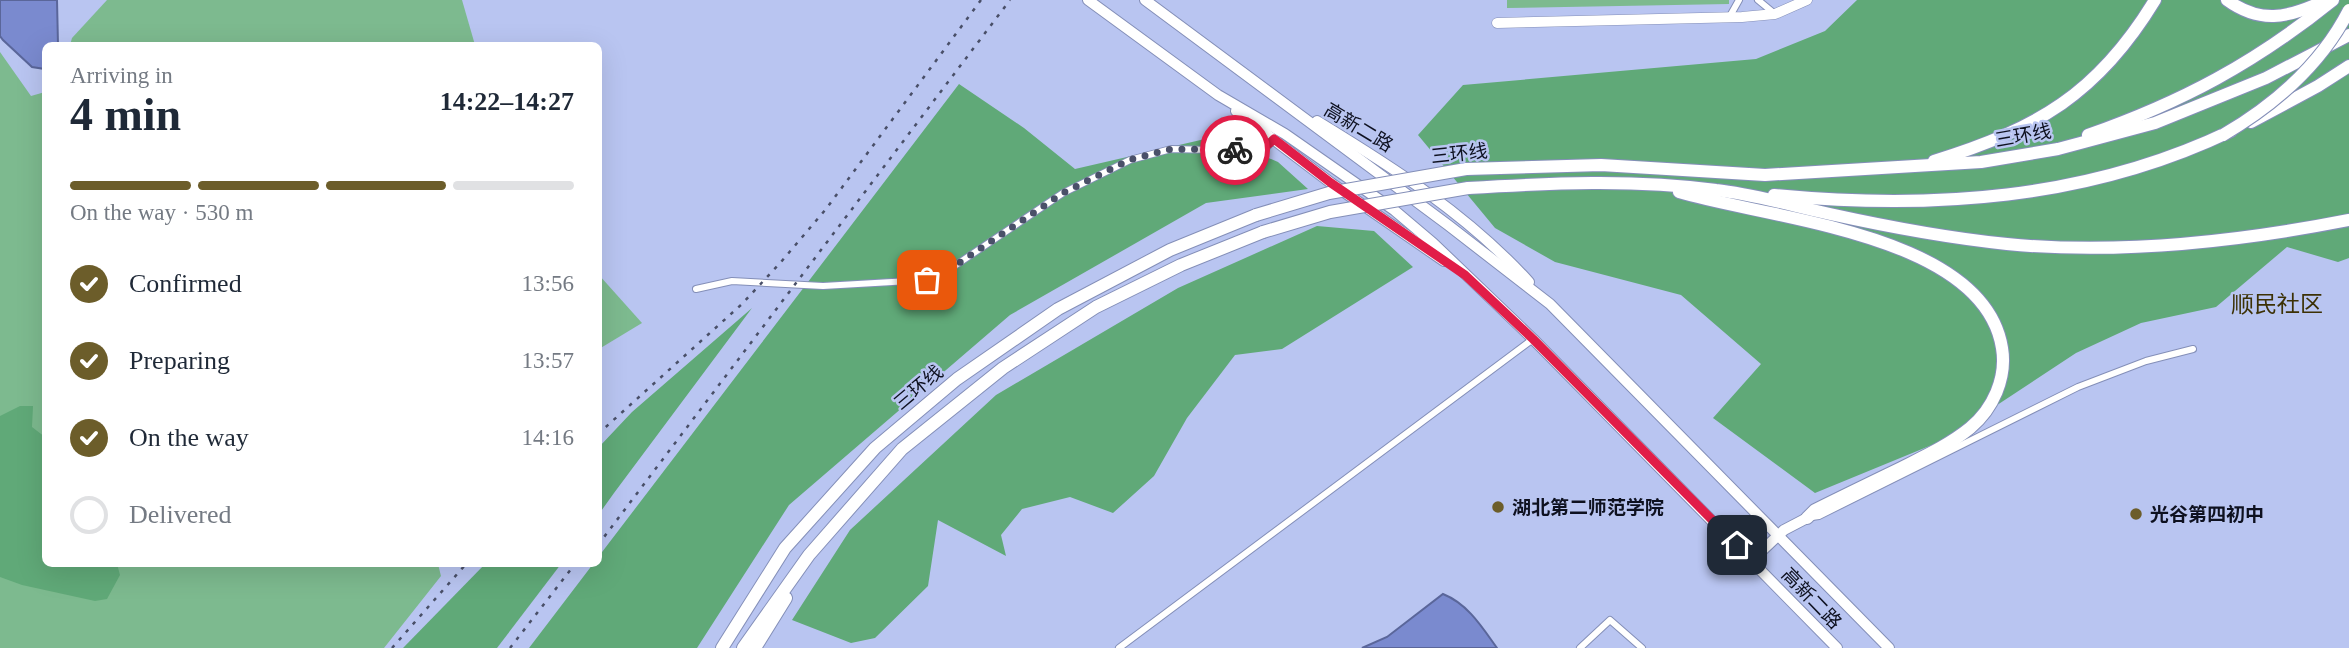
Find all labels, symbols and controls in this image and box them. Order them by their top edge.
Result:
text: Arriving in [70,63,173,88]
text: 14:22–14:27 [440,87,574,116]
text: 4 min [70,89,181,140]
street label: 高新二路 [1321,99,1397,156]
courier [1200,115,1270,185]
street label: 三环线 [1993,120,2053,151]
icon: bike [1216,131,1254,169]
street label: 三环线 [1430,140,1489,167]
text: On the way · 530 m [70,200,253,225]
pin [897,250,957,310]
icon: bag [908,261,946,299]
icon: check [70,265,108,303]
text: Confirmed [129,269,242,298]
text: 13:56 [522,271,574,296]
district label: 顺民社区 [2231,292,2323,317]
icon: check [70,342,108,380]
text: Preparing [129,346,230,375]
text: 13:57 [522,348,574,373]
street label: 三环线 [890,361,947,414]
icon: check [70,419,108,457]
text: On the way [129,423,249,452]
text: 14:16 [522,425,574,450]
place label: 湖北第二师范学院 [1512,497,1664,518]
marker: 湖北第二师范学院 [1490,499,1506,515]
text: Delivered [129,500,232,529]
place label: 光谷第四初中 [2150,504,2264,525]
marker: 光谷第四初中 [2128,506,2144,522]
pin [1707,515,1767,575]
icon: home [1718,526,1756,564]
street label: 高新二路 [1778,564,1846,633]

